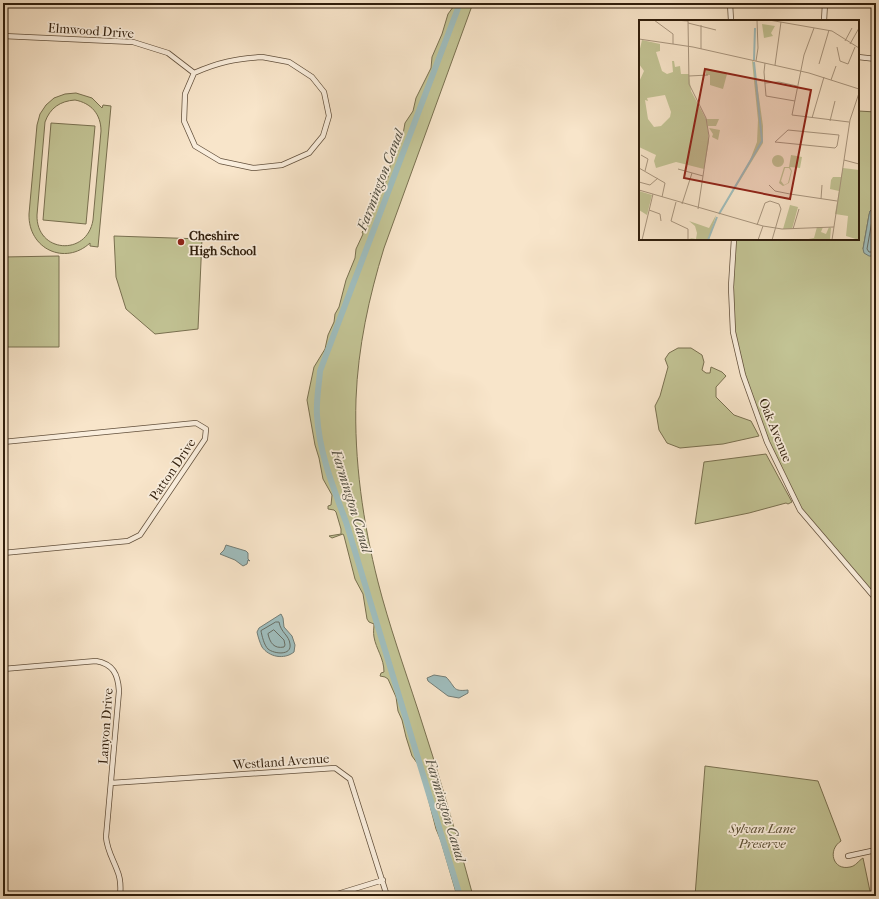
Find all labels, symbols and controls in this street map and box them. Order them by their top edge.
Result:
street label: Elmwood Drive [47,20,135,41]
inset map [639,20,859,240]
water label: Farmington Canal [353,126,408,234]
place label: Cheshire High School [189,228,257,259]
marker: Cheshire High School [176,237,186,247]
street label: Oak Avenue [756,396,795,465]
street label: Patton Drive [146,435,199,503]
water label: Farmington Canal [327,447,376,556]
street label: Lanyon Drive [95,687,116,765]
street label: Westland Avenue [231,751,330,772]
water label: Farmington Canal [421,756,470,865]
park label: Sylvan Lane Preserve [728,821,796,851]

